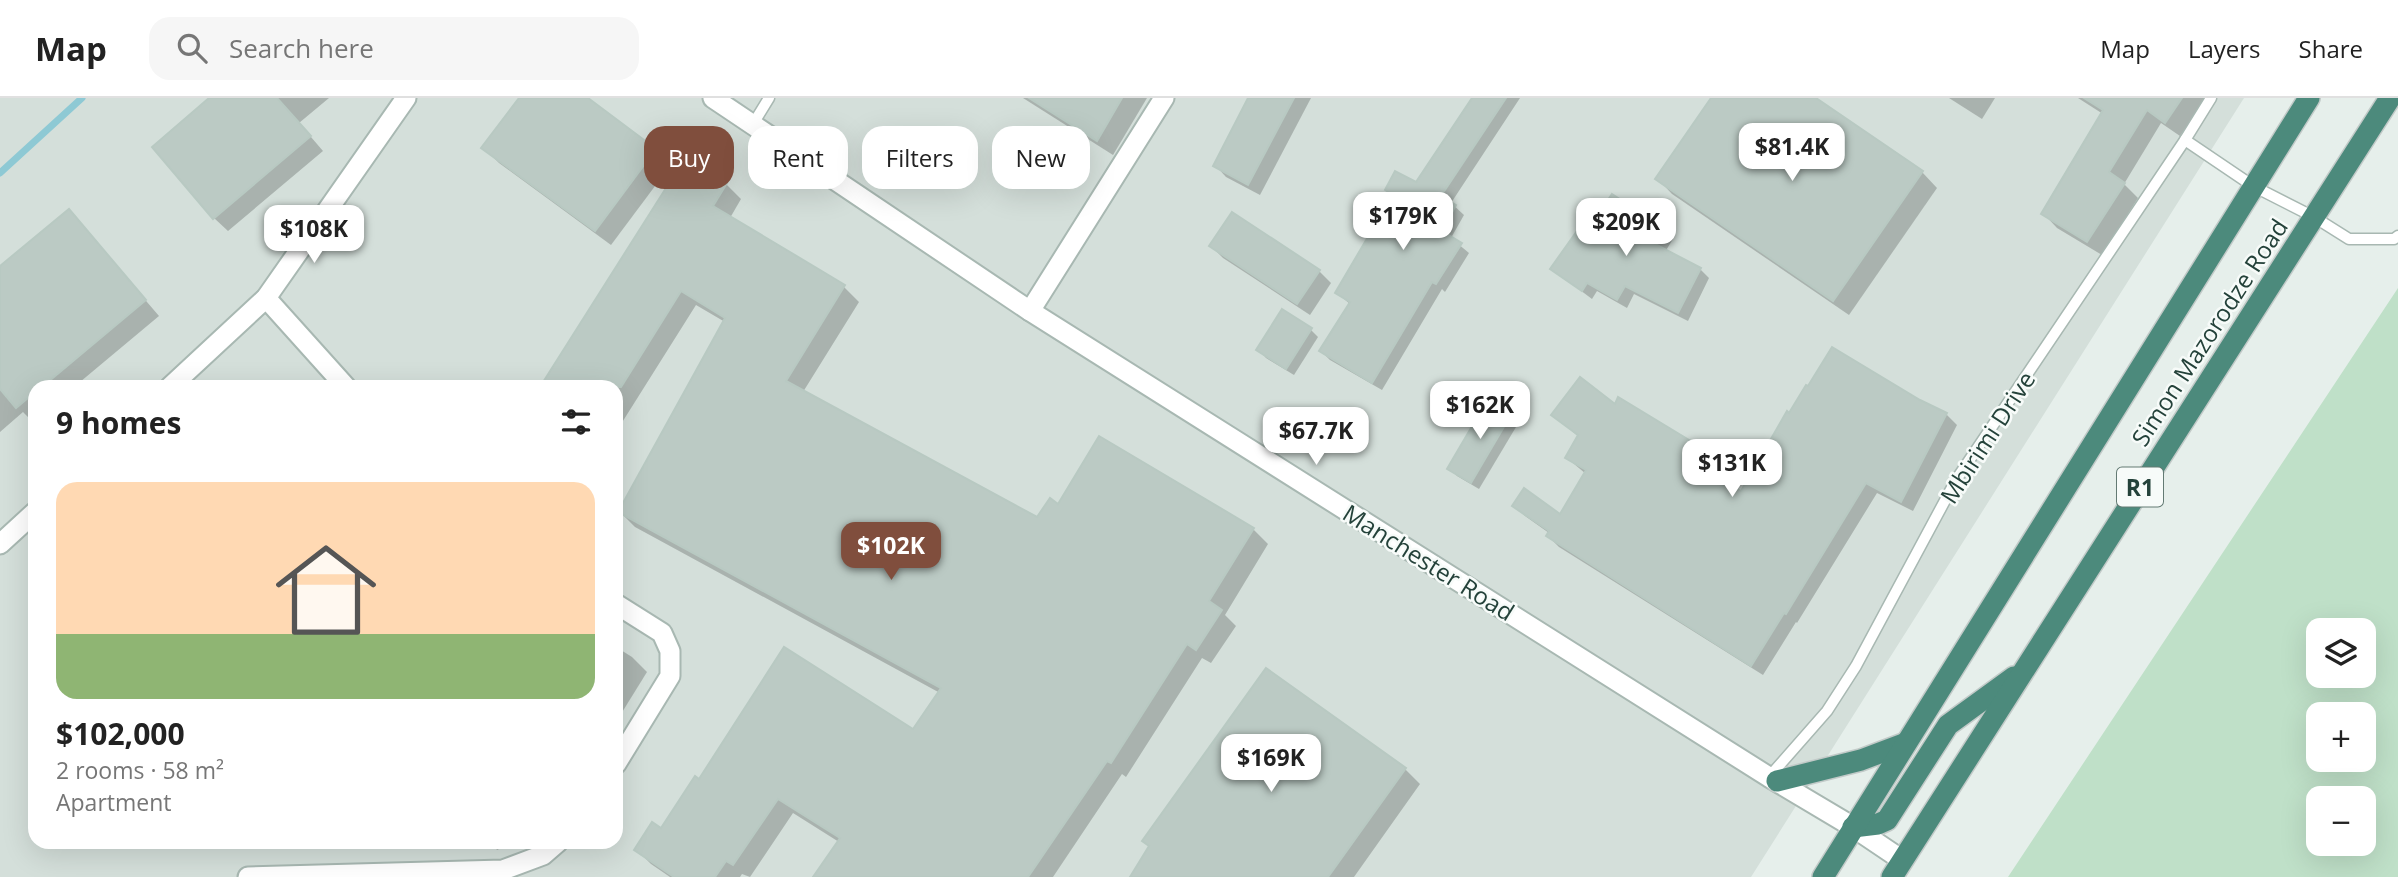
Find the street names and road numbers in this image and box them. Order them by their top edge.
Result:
street label: Simon Mazorodze Road [2123,212,2295,452]
street label: Mbirimi Drive [1932,365,2042,509]
road number: R1 [2117,468,2163,506]
street label: Manchester Road [1337,496,1521,628]

